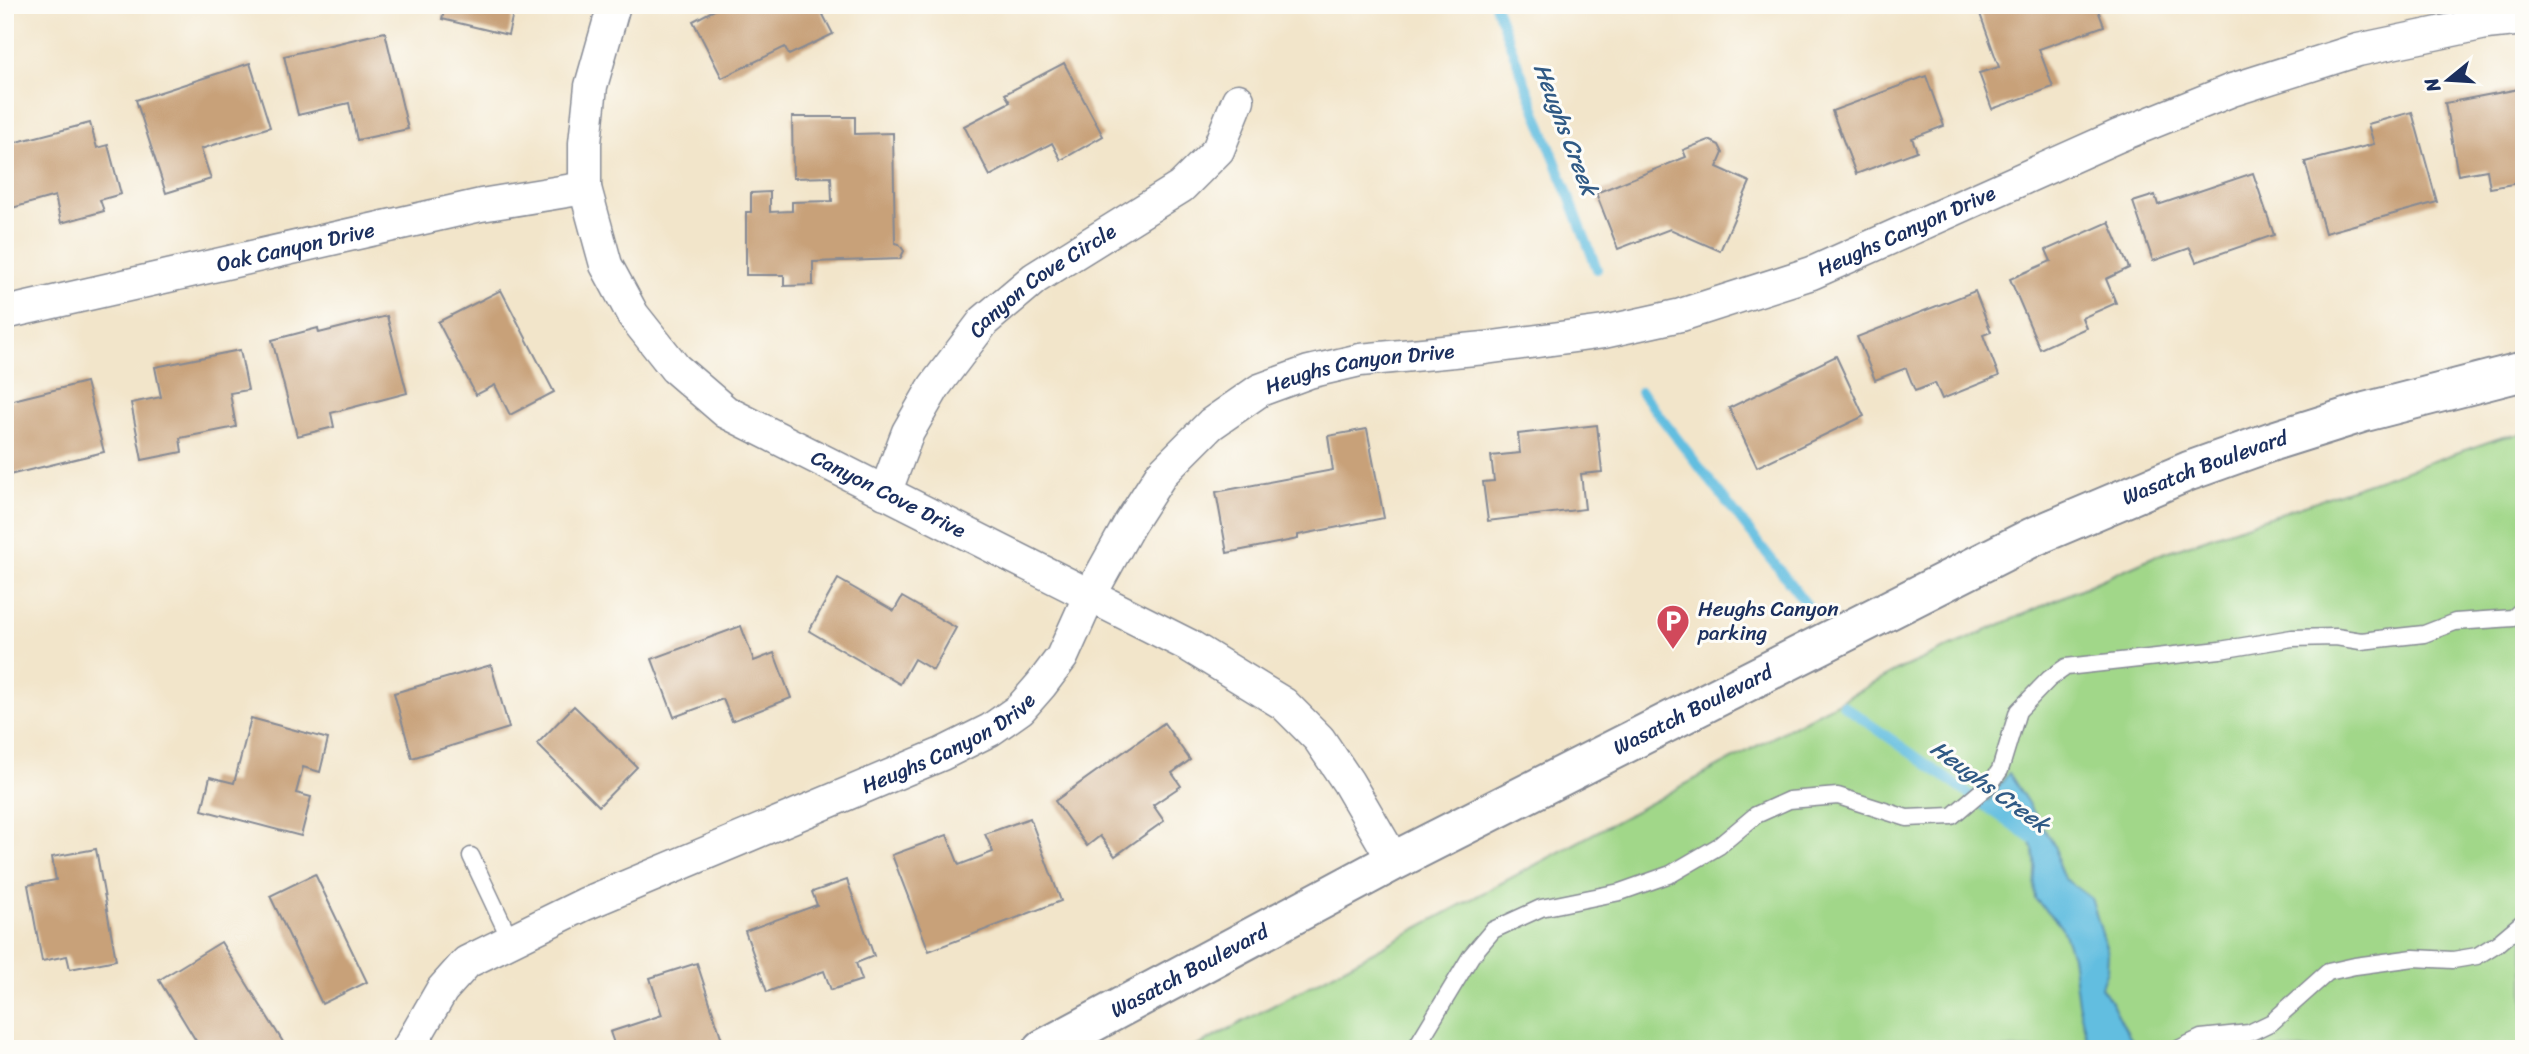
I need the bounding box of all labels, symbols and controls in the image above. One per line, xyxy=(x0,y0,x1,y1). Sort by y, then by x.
north arrow xyxy=(2414,46,2484,116)
water label: Heughs Creek xyxy=(1521,57,1611,204)
text: N xyxy=(2414,73,2450,97)
street label: Heughs Canyon Drive xyxy=(1810,174,2002,288)
street label: Oak Canyon Drive xyxy=(213,211,379,283)
street label: Canyon Cove Circle xyxy=(958,213,1124,346)
street label: Heughs Canyon Drive xyxy=(1259,332,1456,406)
street label: Wasatch Boulevard xyxy=(2116,418,2294,516)
street label: Canyon Cove Drive xyxy=(804,439,973,549)
place label: Heughs Canyon parking xyxy=(1697,590,1839,652)
parking icon: Heughs Canyon parking xyxy=(1654,602,1692,651)
street label: Wasatch Boulevard xyxy=(1606,652,1781,766)
street label: Heughs Canyon Drive xyxy=(856,684,1045,805)
water label: Heughs Creek xyxy=(1921,729,2060,846)
street label: Wasatch Boulevard xyxy=(1103,912,1277,1029)

